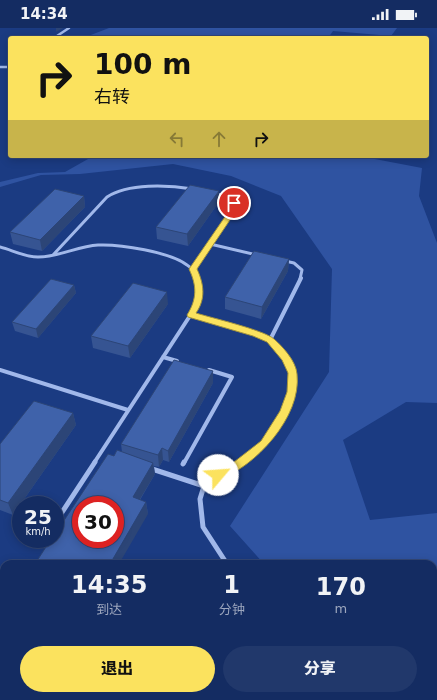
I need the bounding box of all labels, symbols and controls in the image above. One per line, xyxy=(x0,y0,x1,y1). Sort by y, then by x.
text: 14:34 xyxy=(20,5,68,23)
text: 100 m xyxy=(94,48,191,81)
icon: right xyxy=(28,52,80,104)
text: 右转 xyxy=(94,86,130,107)
icon: left xyxy=(166,128,188,150)
icon: ahead xyxy=(208,128,230,150)
icon: right xyxy=(250,128,272,150)
pin xyxy=(217,186,251,220)
icon: arrive xyxy=(223,192,245,214)
position arrow xyxy=(197,454,239,496)
speed limit sign: 30 xyxy=(72,496,124,548)
text: 25 xyxy=(24,505,52,529)
text: km/h xyxy=(25,526,51,537)
text: 14:35 xyxy=(71,571,148,599)
text: 1 xyxy=(223,571,240,599)
text: 170 xyxy=(316,573,366,601)
text: m xyxy=(334,601,347,616)
text: 到达 xyxy=(96,602,122,617)
text: 分钟 xyxy=(219,602,245,617)
button: 退出 xyxy=(20,646,215,692)
button: 分享 xyxy=(223,646,417,692)

